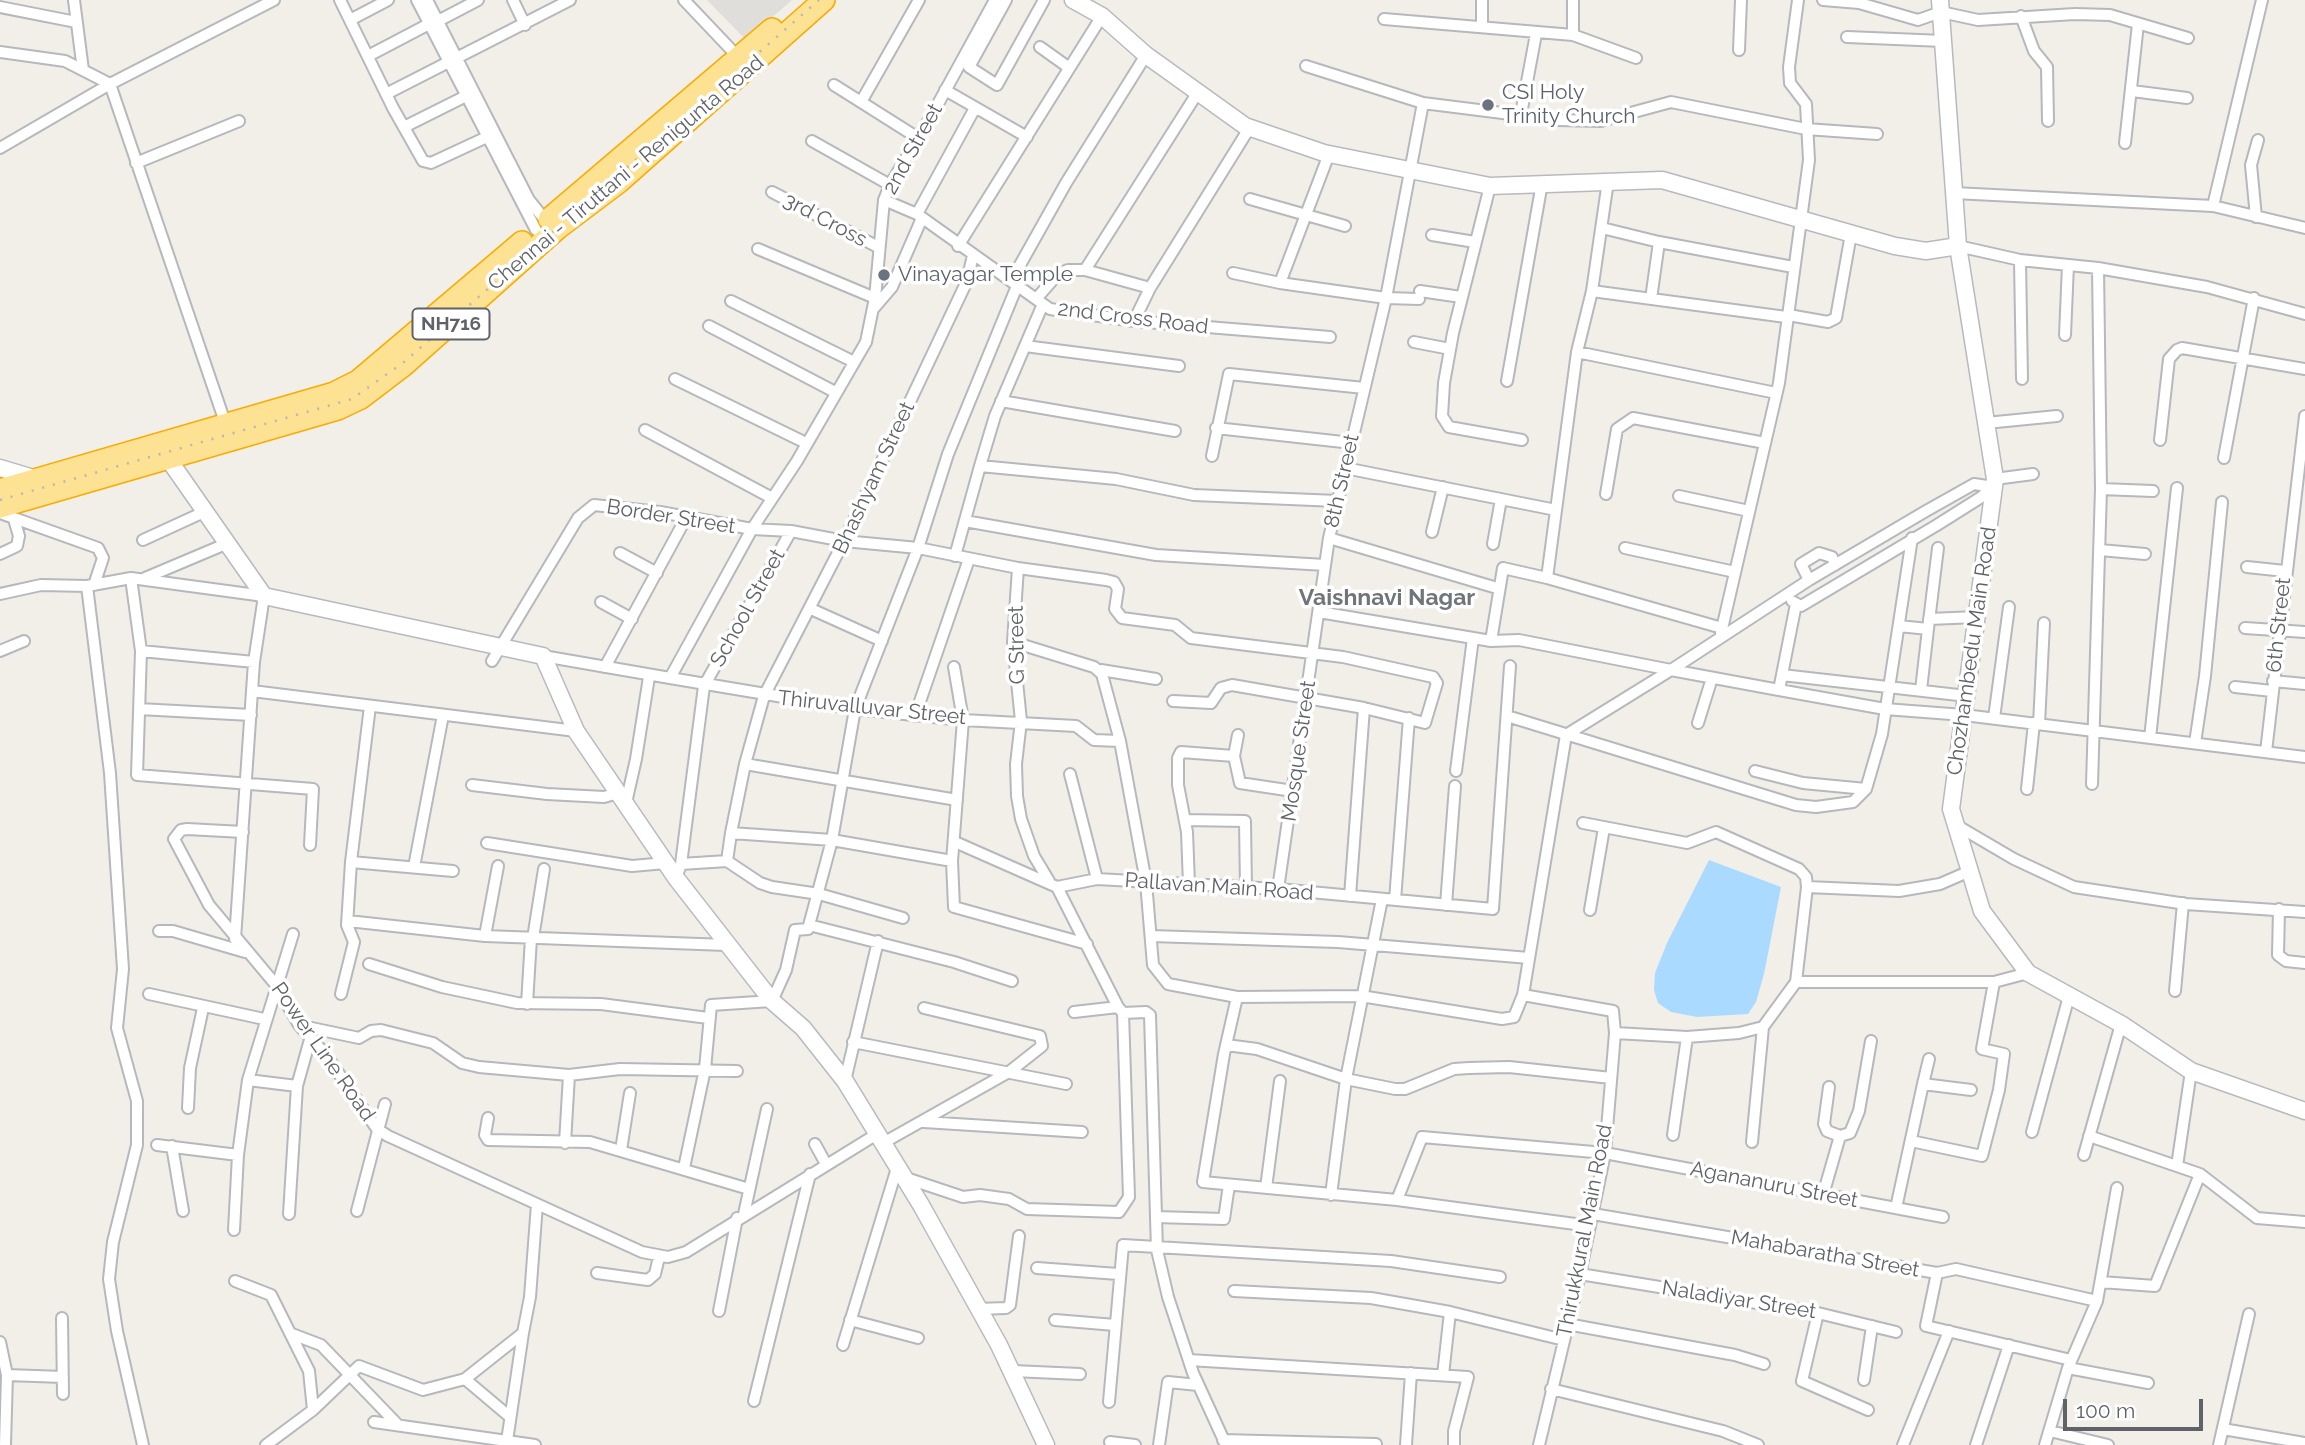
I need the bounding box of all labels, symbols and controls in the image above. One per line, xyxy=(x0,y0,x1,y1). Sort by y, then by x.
street label: Chennai - Tiruttani - Renigunta Road xyxy=(483,50,769,296)
place label: CSI Holy Trinity Church xyxy=(1502,80,1635,130)
marker: CSI Holy Trinity Church xyxy=(1480,97,1496,113)
street label: 2nd Street xyxy=(878,99,948,199)
street label: 3rd Cross xyxy=(779,188,871,252)
place label: Vinayagar Temple xyxy=(898,262,1073,288)
marker: Vinayagar Temple xyxy=(876,267,892,283)
street label: 2nd Cross Road xyxy=(1056,296,1210,340)
road number: NH716 xyxy=(412,308,490,340)
street label: Bhashyam Street xyxy=(828,398,920,558)
street label: 8th Street xyxy=(1319,432,1365,530)
street label: Border Street xyxy=(605,494,737,540)
street label: Chozhambedu Main Road xyxy=(1942,525,2002,777)
street label: School Street xyxy=(705,545,791,671)
street label: 6th Street xyxy=(2261,576,2297,674)
district label: Vaishnavi Nagar xyxy=(1299,584,1475,612)
street label: G Street xyxy=(1004,605,1030,685)
street label: Mosque Street xyxy=(1277,679,1321,823)
street label: Thiruvalluvar Street xyxy=(777,686,967,730)
street label: Pallavan Main Road xyxy=(1124,868,1314,906)
street label: Power Line Road xyxy=(266,978,380,1126)
street label: Thirukkural Main Road xyxy=(1552,1122,1618,1340)
street label: Agananuru Street xyxy=(1688,1156,1860,1214)
street label: Mahabaratha Street xyxy=(1729,1225,1921,1283)
street label: Naladiyar Street xyxy=(1660,1275,1818,1325)
scale bar xyxy=(2067,1386,2207,1430)
text: 100 m xyxy=(2076,1398,2135,1423)

